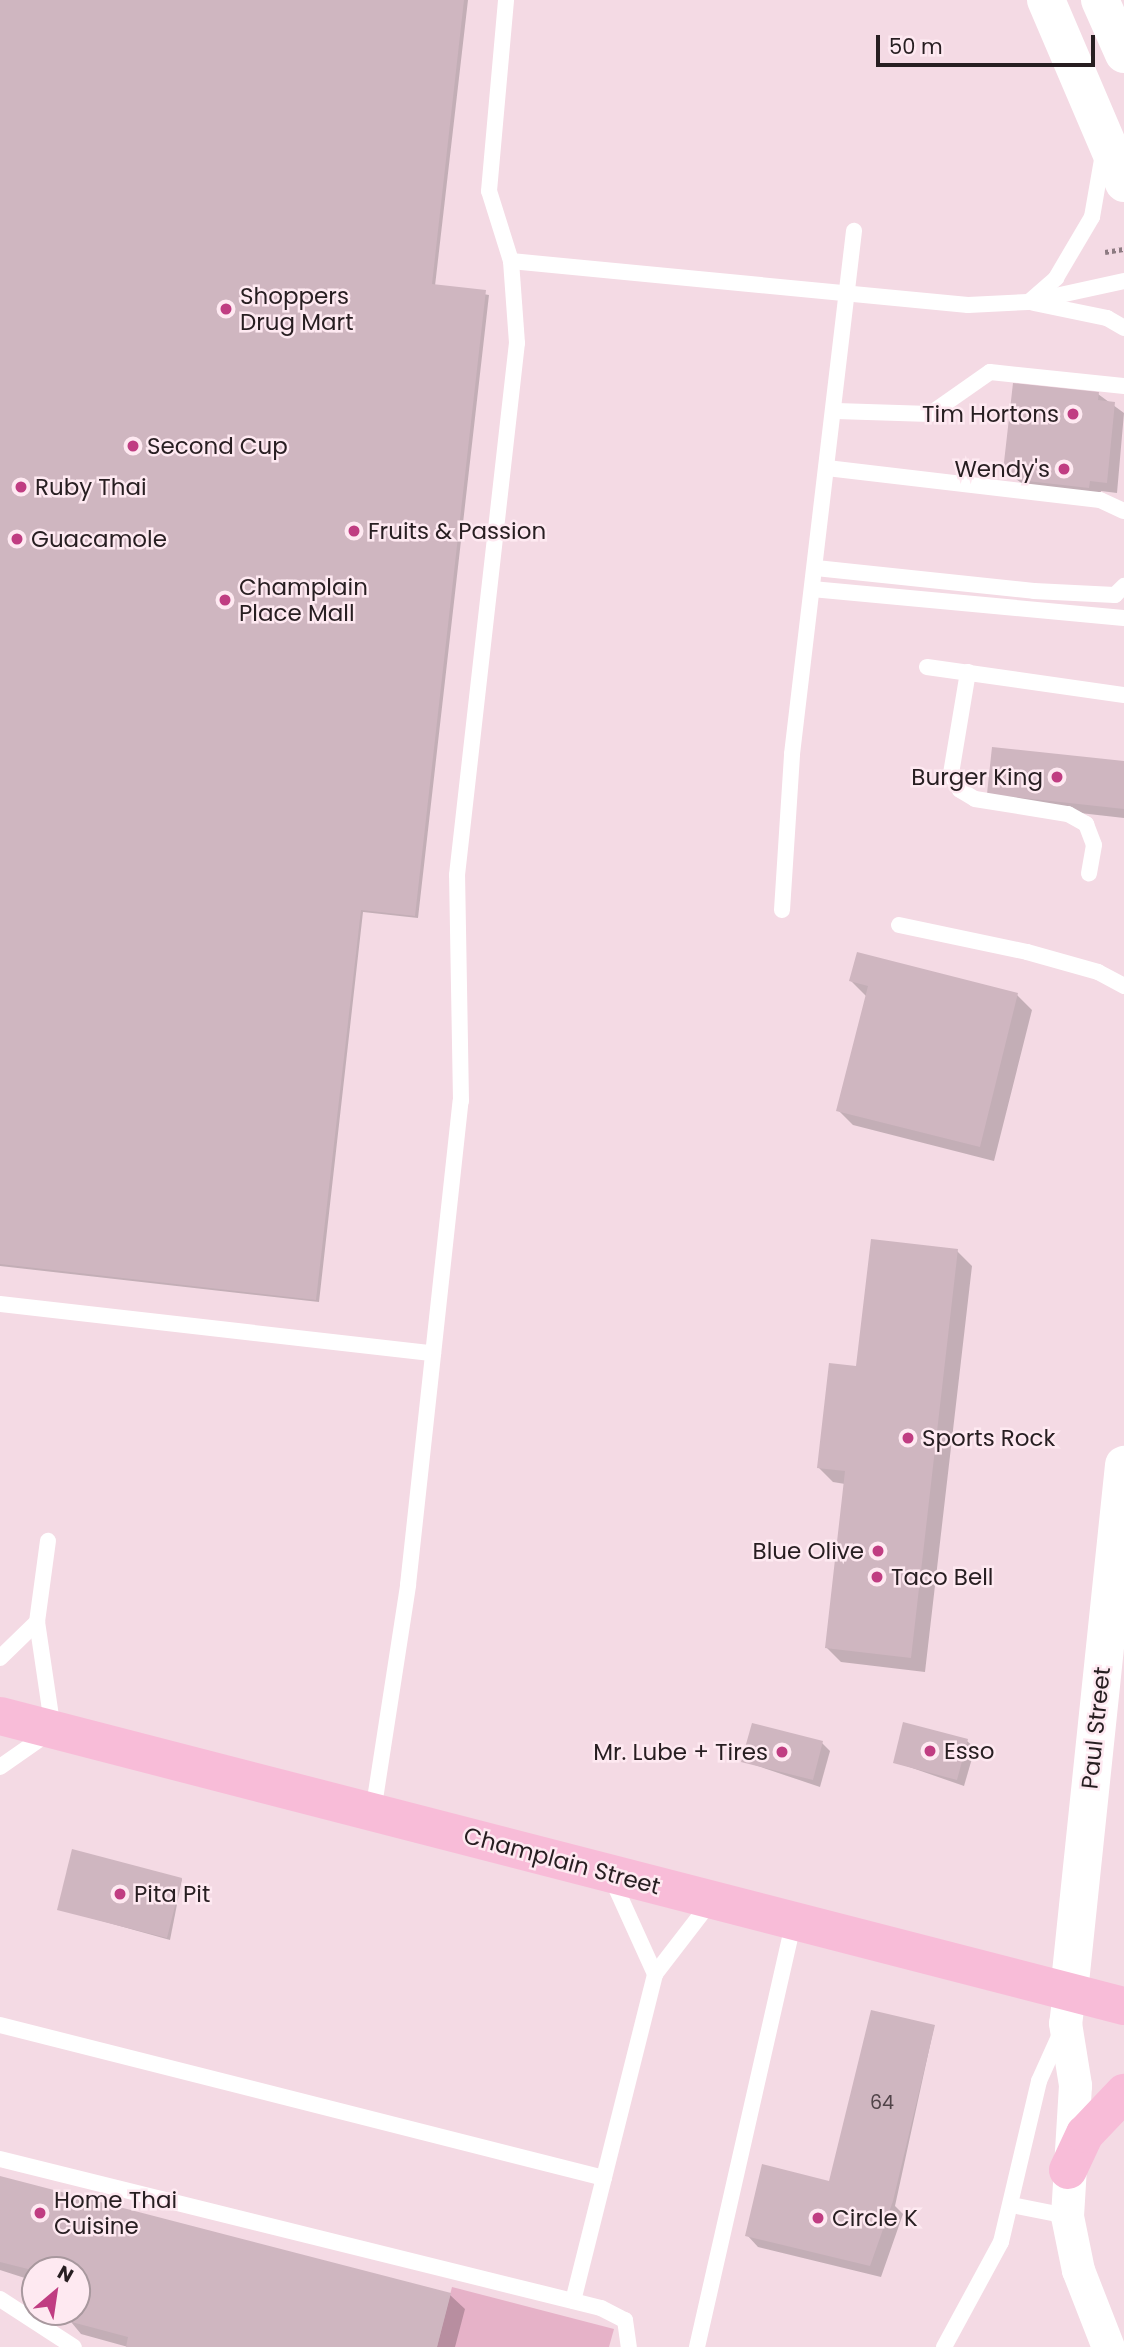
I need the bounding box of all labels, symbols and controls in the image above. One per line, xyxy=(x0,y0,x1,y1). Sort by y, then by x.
scale bar xyxy=(879,21,1098,65)
text: 50 m xyxy=(889,32,943,61)
place label: Shoppers Drug Mart xyxy=(240,282,354,336)
marker: Shoppers Drug Mart xyxy=(218,301,234,317)
place label: Tim Hortons xyxy=(922,400,1059,428)
marker: Tim Hortons xyxy=(1065,406,1081,422)
place label: Second Cup xyxy=(147,432,288,460)
marker: Second Cup xyxy=(125,438,141,454)
place label: Wendy's xyxy=(954,455,1050,483)
marker: Wendy's xyxy=(1056,461,1072,477)
place label: Ruby Thai xyxy=(35,473,147,501)
marker: Ruby Thai xyxy=(13,479,29,495)
place label: Fruits & Passion xyxy=(368,517,546,545)
marker: Fruits & Passion xyxy=(346,523,362,539)
place label: Guacamole xyxy=(31,525,167,553)
marker: Guacamole xyxy=(9,531,25,547)
place label: Champlain Place Mall xyxy=(239,573,368,627)
marker: Champlain Place Mall xyxy=(217,592,233,608)
place label: Burger King xyxy=(911,763,1043,791)
marker: Burger King xyxy=(1049,769,1065,785)
place label: Sports Rock xyxy=(922,1424,1055,1452)
marker: Sports Rock xyxy=(900,1430,916,1446)
place label: Blue Olive xyxy=(753,1537,864,1565)
marker: Blue Olive xyxy=(870,1543,886,1559)
place label: Taco Bell xyxy=(891,1563,993,1591)
marker: Taco Bell xyxy=(869,1569,885,1585)
street label: Paul Street xyxy=(1076,1666,1116,1790)
place label: Esso xyxy=(944,1737,995,1765)
place label: Mr. Lube + Tires xyxy=(593,1738,768,1766)
marker: Esso xyxy=(922,1743,938,1759)
marker: Mr. Lube + Tires xyxy=(774,1744,790,1760)
street label: Champlain Street xyxy=(461,1821,663,1901)
place label: Pita Pit xyxy=(134,1880,210,1908)
marker: Pita Pit xyxy=(112,1886,128,1902)
house number: 64 xyxy=(870,2092,894,2114)
place label: Home Thai Cuisine xyxy=(54,2186,177,2240)
place label: Circle K xyxy=(832,2204,918,2232)
marker: Home Thai Cuisine xyxy=(32,2205,48,2221)
marker: Circle K xyxy=(810,2210,826,2226)
north arrow xyxy=(21,2256,91,2326)
text: N xyxy=(53,2259,78,2289)

